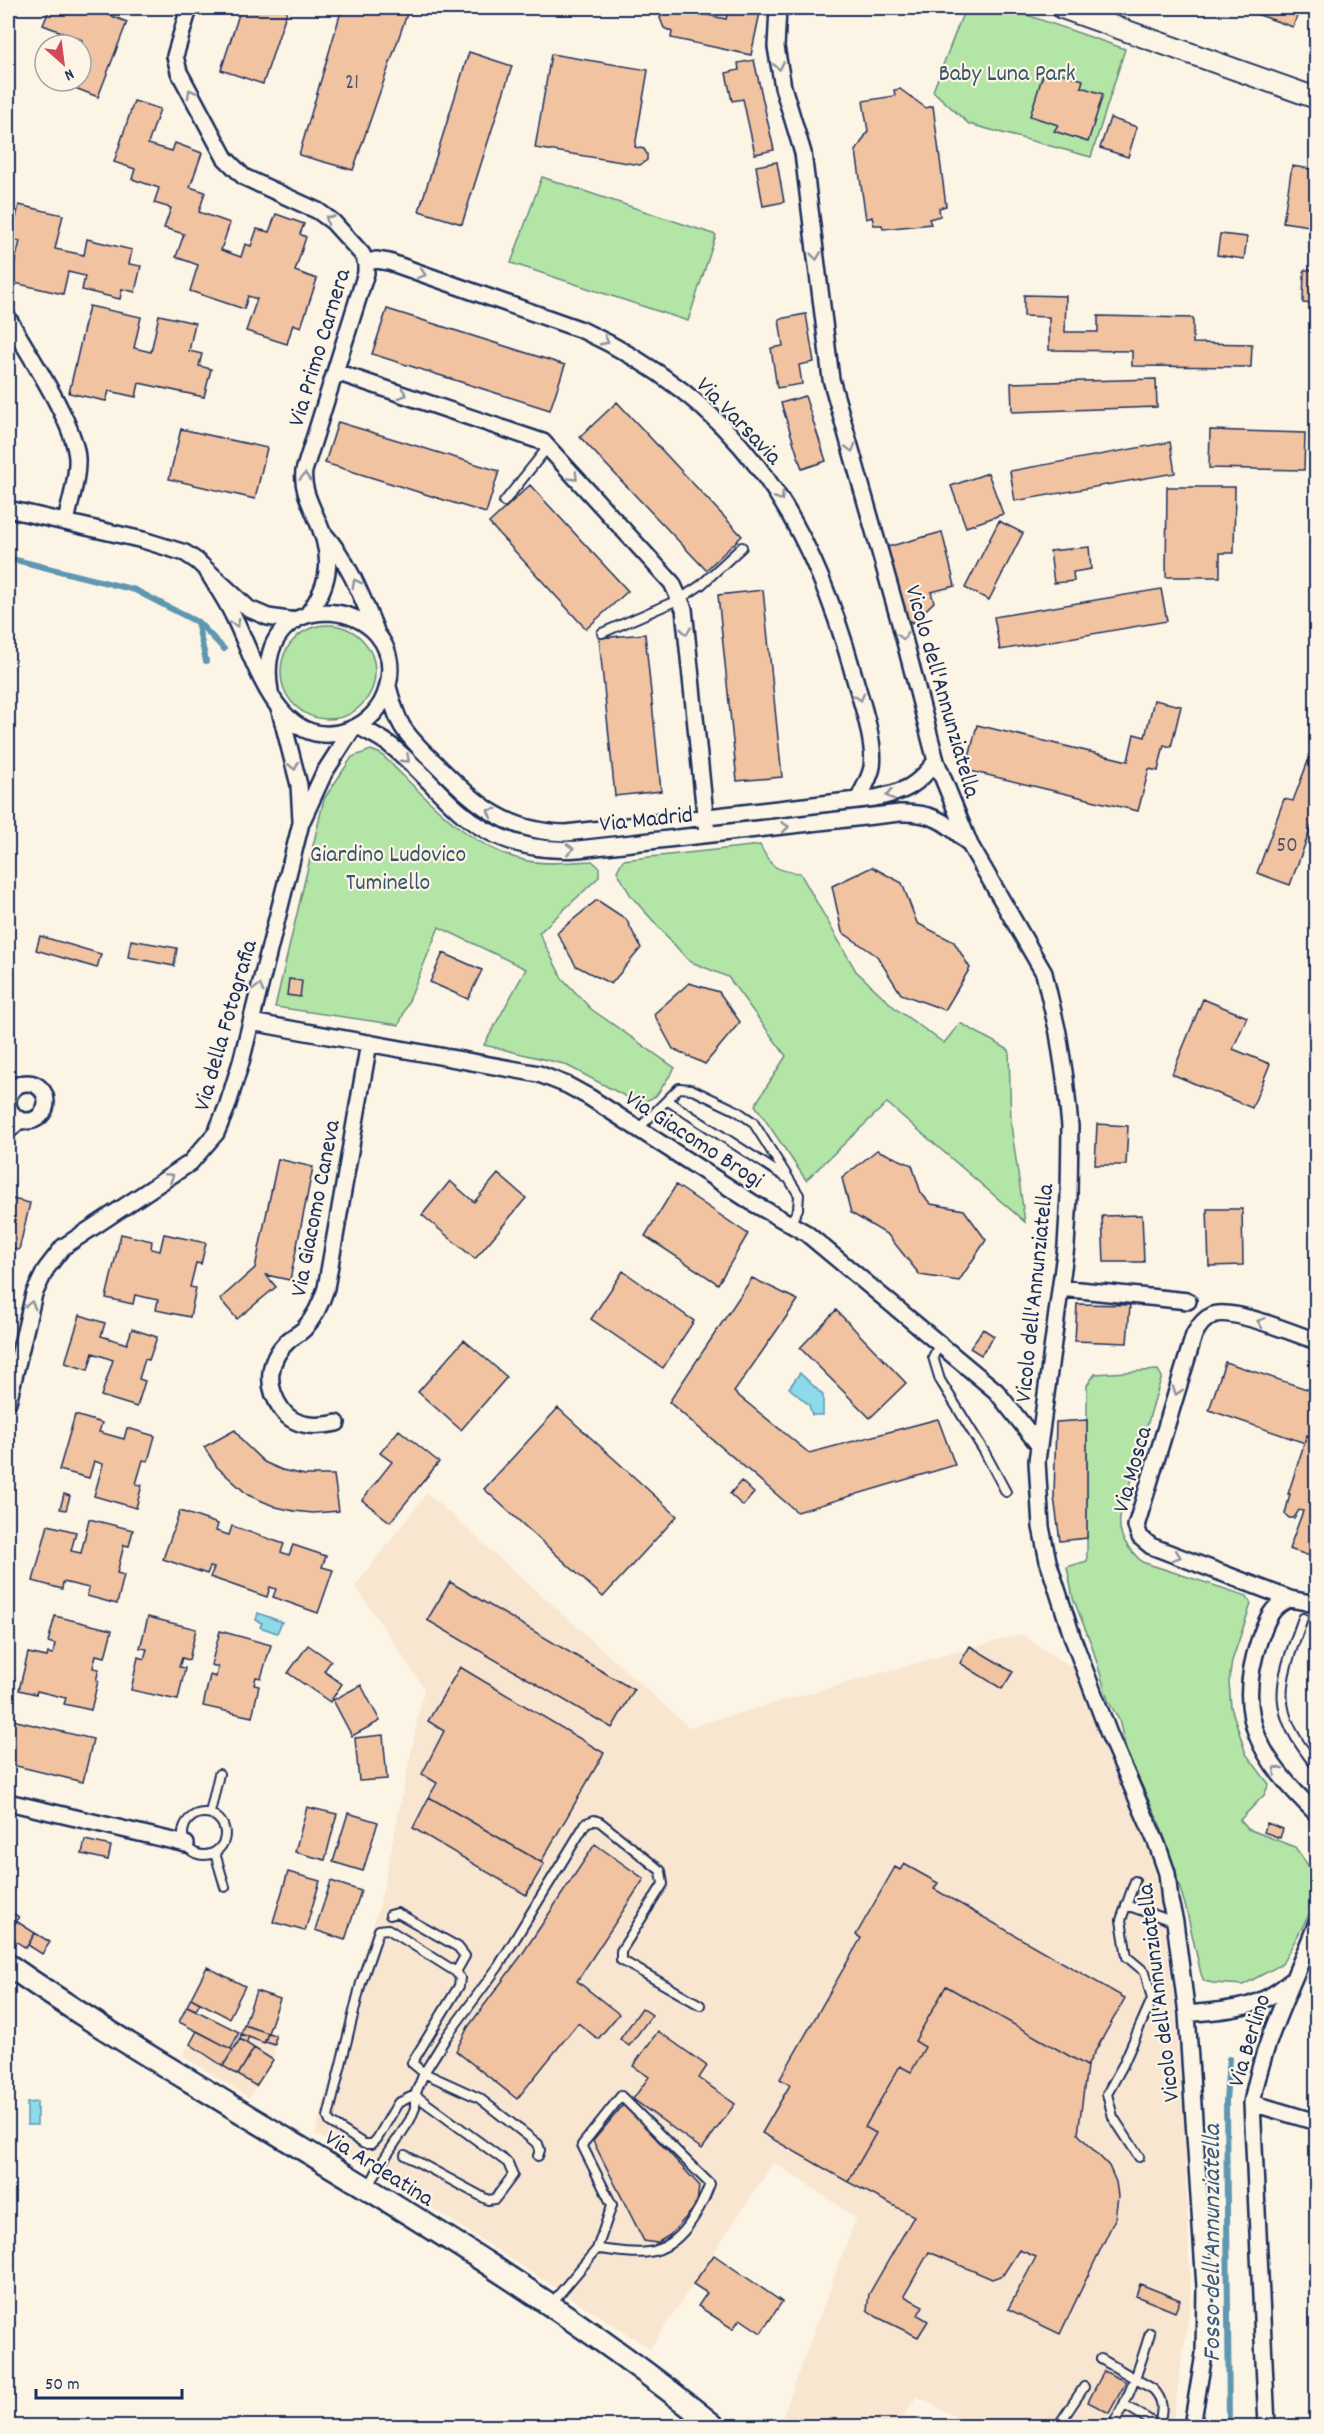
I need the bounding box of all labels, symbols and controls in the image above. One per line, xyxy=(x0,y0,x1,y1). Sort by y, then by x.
north arrow xyxy=(33,33,93,93)
park label: Baby Luna Park xyxy=(938,58,1076,92)
one-way arrow xyxy=(772,60,785,70)
text: N xyxy=(60,62,78,86)
house number: 21 xyxy=(345,69,359,99)
one-way arrow xyxy=(187,89,198,100)
one-way arrow xyxy=(325,216,336,227)
one-way arrow xyxy=(809,252,821,261)
street label: Via Primo Carnera xyxy=(281,264,361,431)
one-way arrow xyxy=(416,266,427,279)
one-way arrow xyxy=(599,334,609,345)
street label: Via Varsavia xyxy=(687,370,789,474)
one-way arrow xyxy=(397,387,408,400)
one-way arrow xyxy=(844,442,856,453)
one-way arrow xyxy=(567,470,578,481)
one-way arrow xyxy=(298,472,311,481)
one-way arrow xyxy=(773,490,784,501)
one-way arrow xyxy=(352,578,363,589)
street label: Vicolo dell'Annunziatella xyxy=(894,582,988,803)
one-way arrow xyxy=(229,617,241,628)
one-way arrow xyxy=(679,626,692,635)
one-way arrow xyxy=(896,630,909,640)
one-way arrow xyxy=(853,691,865,702)
one-way arrow xyxy=(399,752,410,763)
one-way arrow xyxy=(287,761,300,771)
one-way arrow xyxy=(886,787,896,800)
street label: Via Madrid xyxy=(598,799,695,843)
one-way arrow xyxy=(487,808,498,819)
one-way arrow xyxy=(780,821,789,833)
house number: 50 xyxy=(1276,832,1298,862)
park label: Giardino Ludovico Tuminello xyxy=(310,839,466,901)
one-way arrow xyxy=(566,843,575,856)
street label: Via della Fotografia xyxy=(186,936,268,1115)
one-way arrow xyxy=(252,983,265,993)
street label: Via Giacomo Brogi xyxy=(617,1083,769,1198)
street label: Via Giacomo Caneva xyxy=(283,1117,351,1300)
one-way arrow xyxy=(164,1172,174,1184)
street label: Vicolo dell'Annunziatella xyxy=(1008,1182,1064,1404)
one-way arrow xyxy=(24,1300,37,1310)
one-way arrow xyxy=(1256,1317,1267,1330)
one-way arrow xyxy=(1172,1385,1184,1396)
street label: Via Mosca xyxy=(1105,1422,1163,1517)
one-way arrow xyxy=(1171,1549,1182,1562)
one-way arrow xyxy=(1273,1766,1284,1777)
street label: Vicolo dell'Annunziatella xyxy=(1130,1881,1190,2104)
street label: Via Berlino xyxy=(1221,1990,1281,2091)
street label: Via Ardeatina xyxy=(317,2122,440,2217)
water label: Fosso dell'Annunziatella xyxy=(1195,2122,1232,2362)
scale bar xyxy=(36,2362,182,2400)
text: 50 m xyxy=(45,2373,80,2398)

